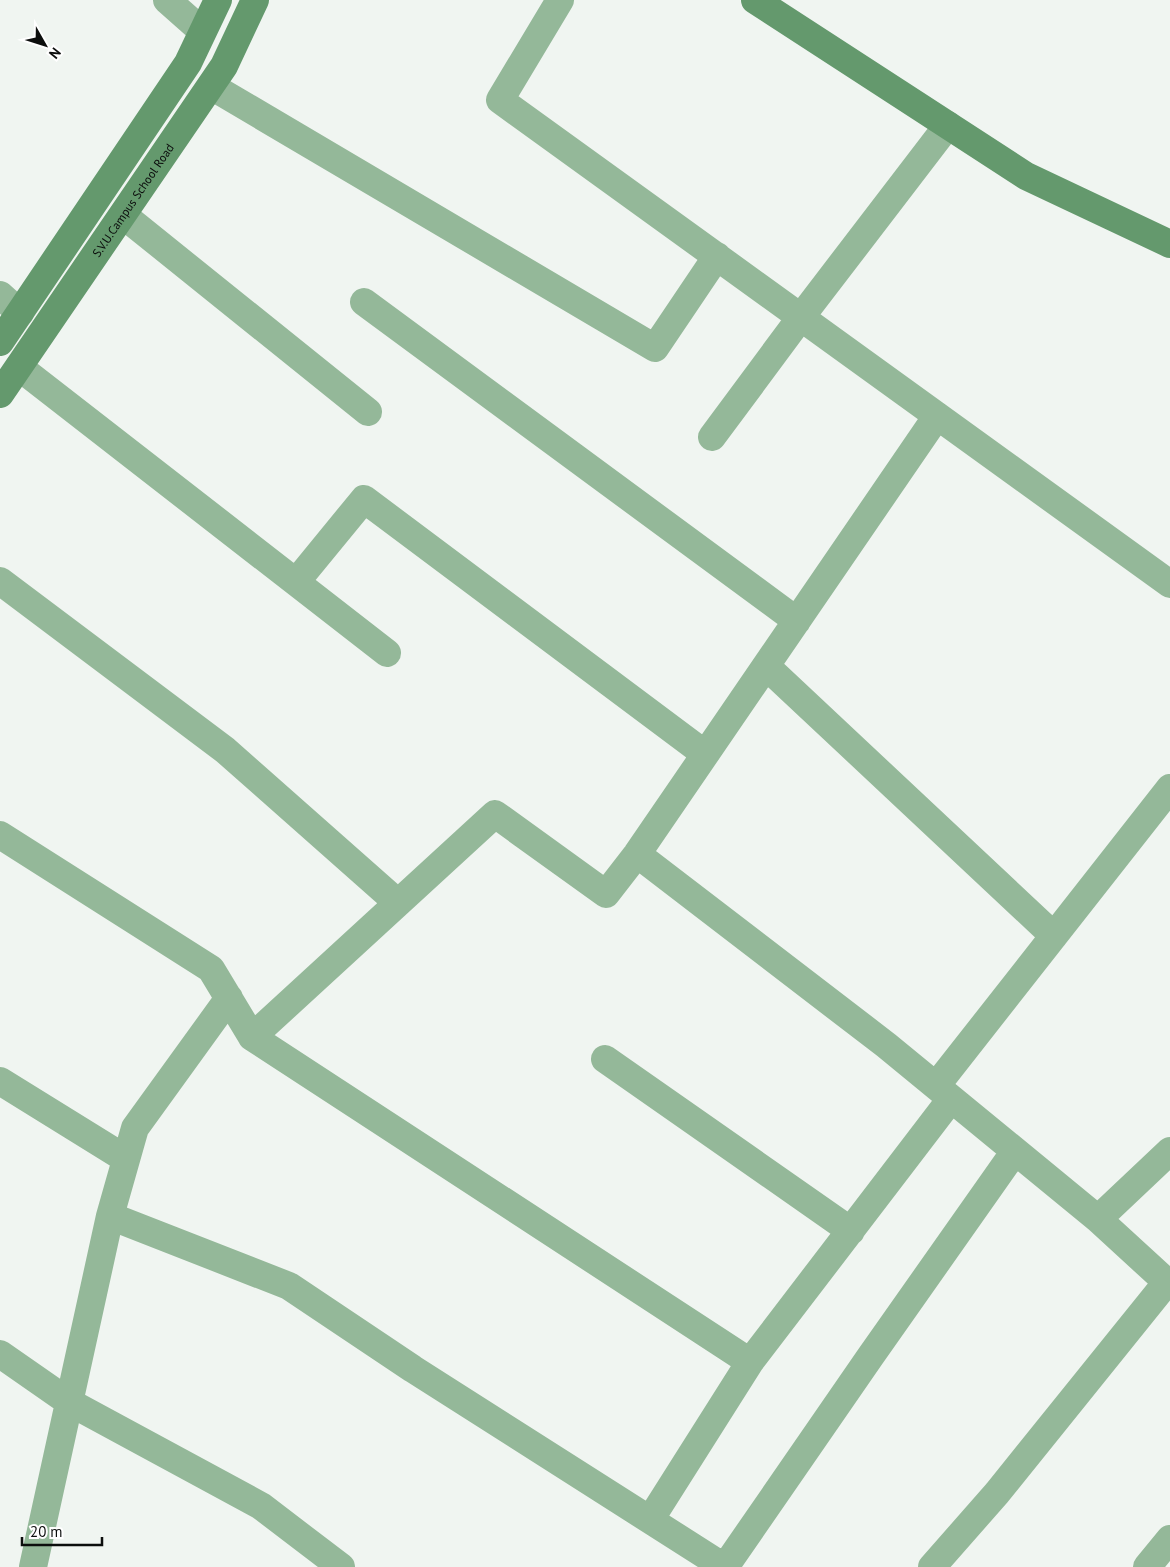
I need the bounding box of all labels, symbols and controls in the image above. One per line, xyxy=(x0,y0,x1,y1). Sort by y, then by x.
north arrow xyxy=(20,20,70,70)
text: N xyxy=(45,44,65,62)
street label: S.V.U.Campus School Road xyxy=(89,140,177,259)
scale bar xyxy=(22,1514,102,1546)
text: 20 m xyxy=(30,1522,63,1541)

